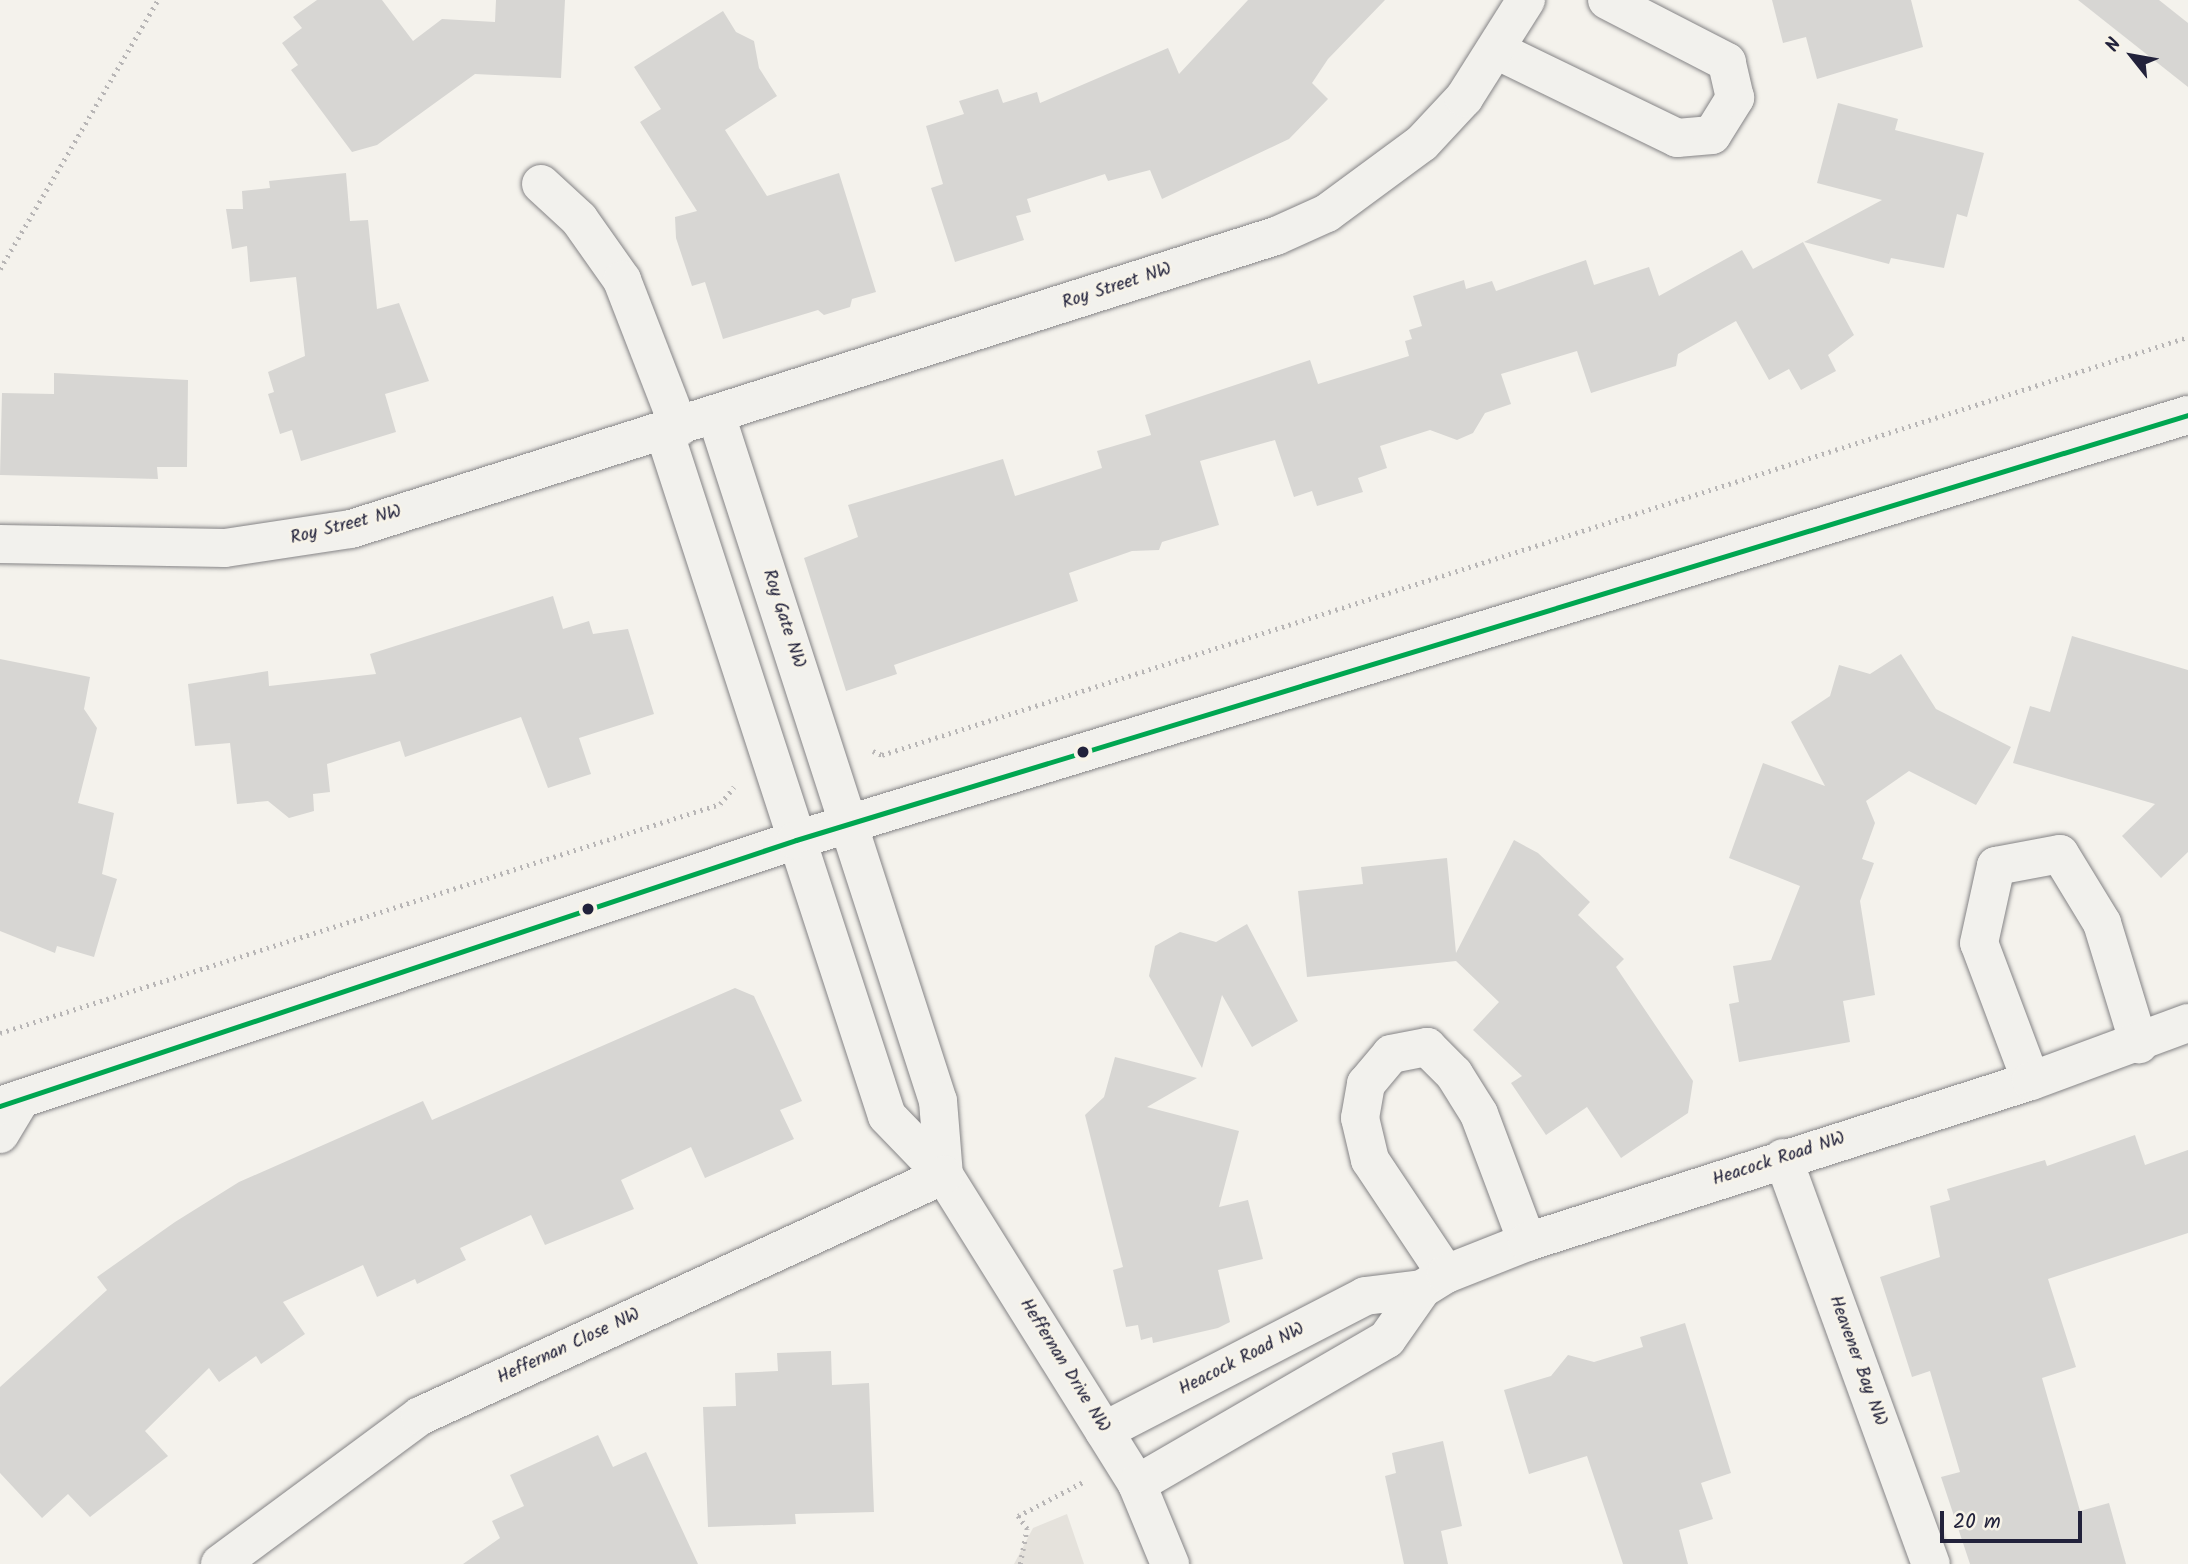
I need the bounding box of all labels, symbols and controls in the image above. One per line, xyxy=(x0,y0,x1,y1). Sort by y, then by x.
north arrow xyxy=(2097,21,2167,91)
text: N xyxy=(2098,32,2130,58)
street label: Roy Street NW xyxy=(1060,259,1174,315)
street label: Roy Street NW xyxy=(288,502,404,550)
street label: Roy Gate NW xyxy=(757,567,809,671)
unlabelled marker xyxy=(1076,745,1090,759)
unlabelled marker xyxy=(581,902,595,916)
street label: Heacock Road NW xyxy=(1710,1128,1848,1192)
street label: Heavener Bay NW xyxy=(1823,1293,1891,1429)
street label: Heffernan Drive NW xyxy=(1014,1295,1114,1437)
street label: Heffernan Close NW xyxy=(494,1304,644,1390)
street label: Heacock Road NW xyxy=(1176,1319,1308,1401)
scale bar xyxy=(1943,1498,2085,1542)
text: 20 m xyxy=(1953,1506,2001,1539)

